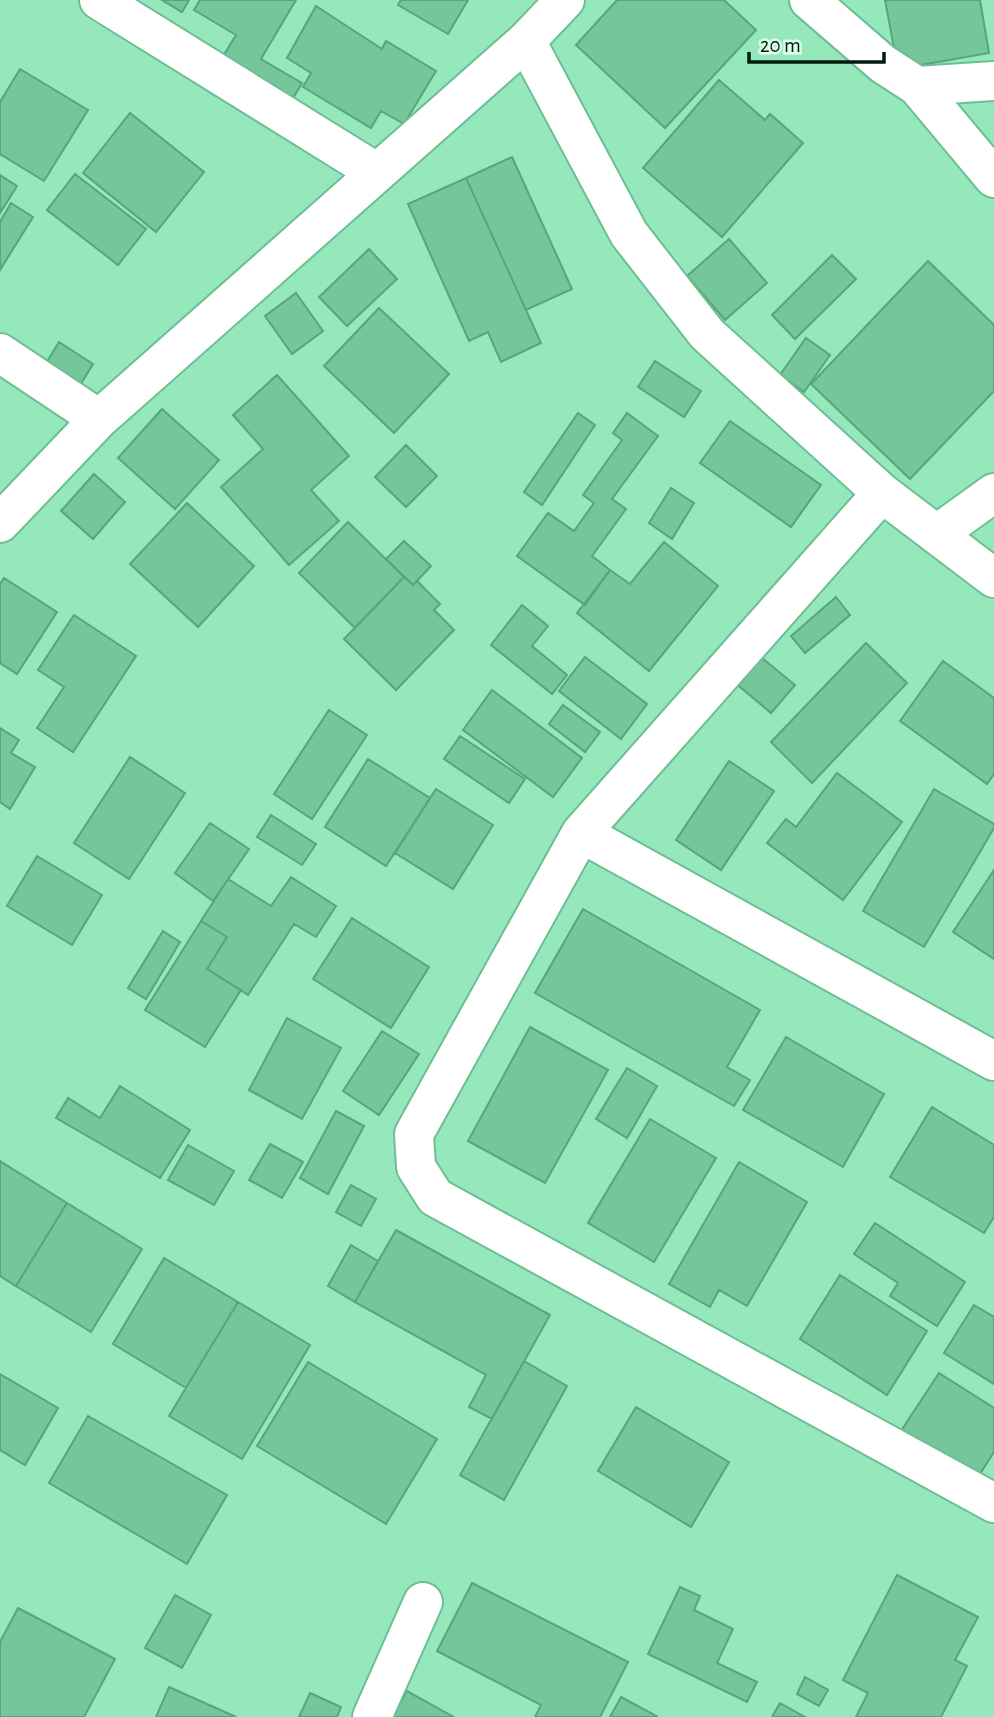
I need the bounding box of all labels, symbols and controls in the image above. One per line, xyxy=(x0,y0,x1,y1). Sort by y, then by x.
scale bar xyxy=(749,21,884,65)
text: 20 m xyxy=(760,35,801,56)

